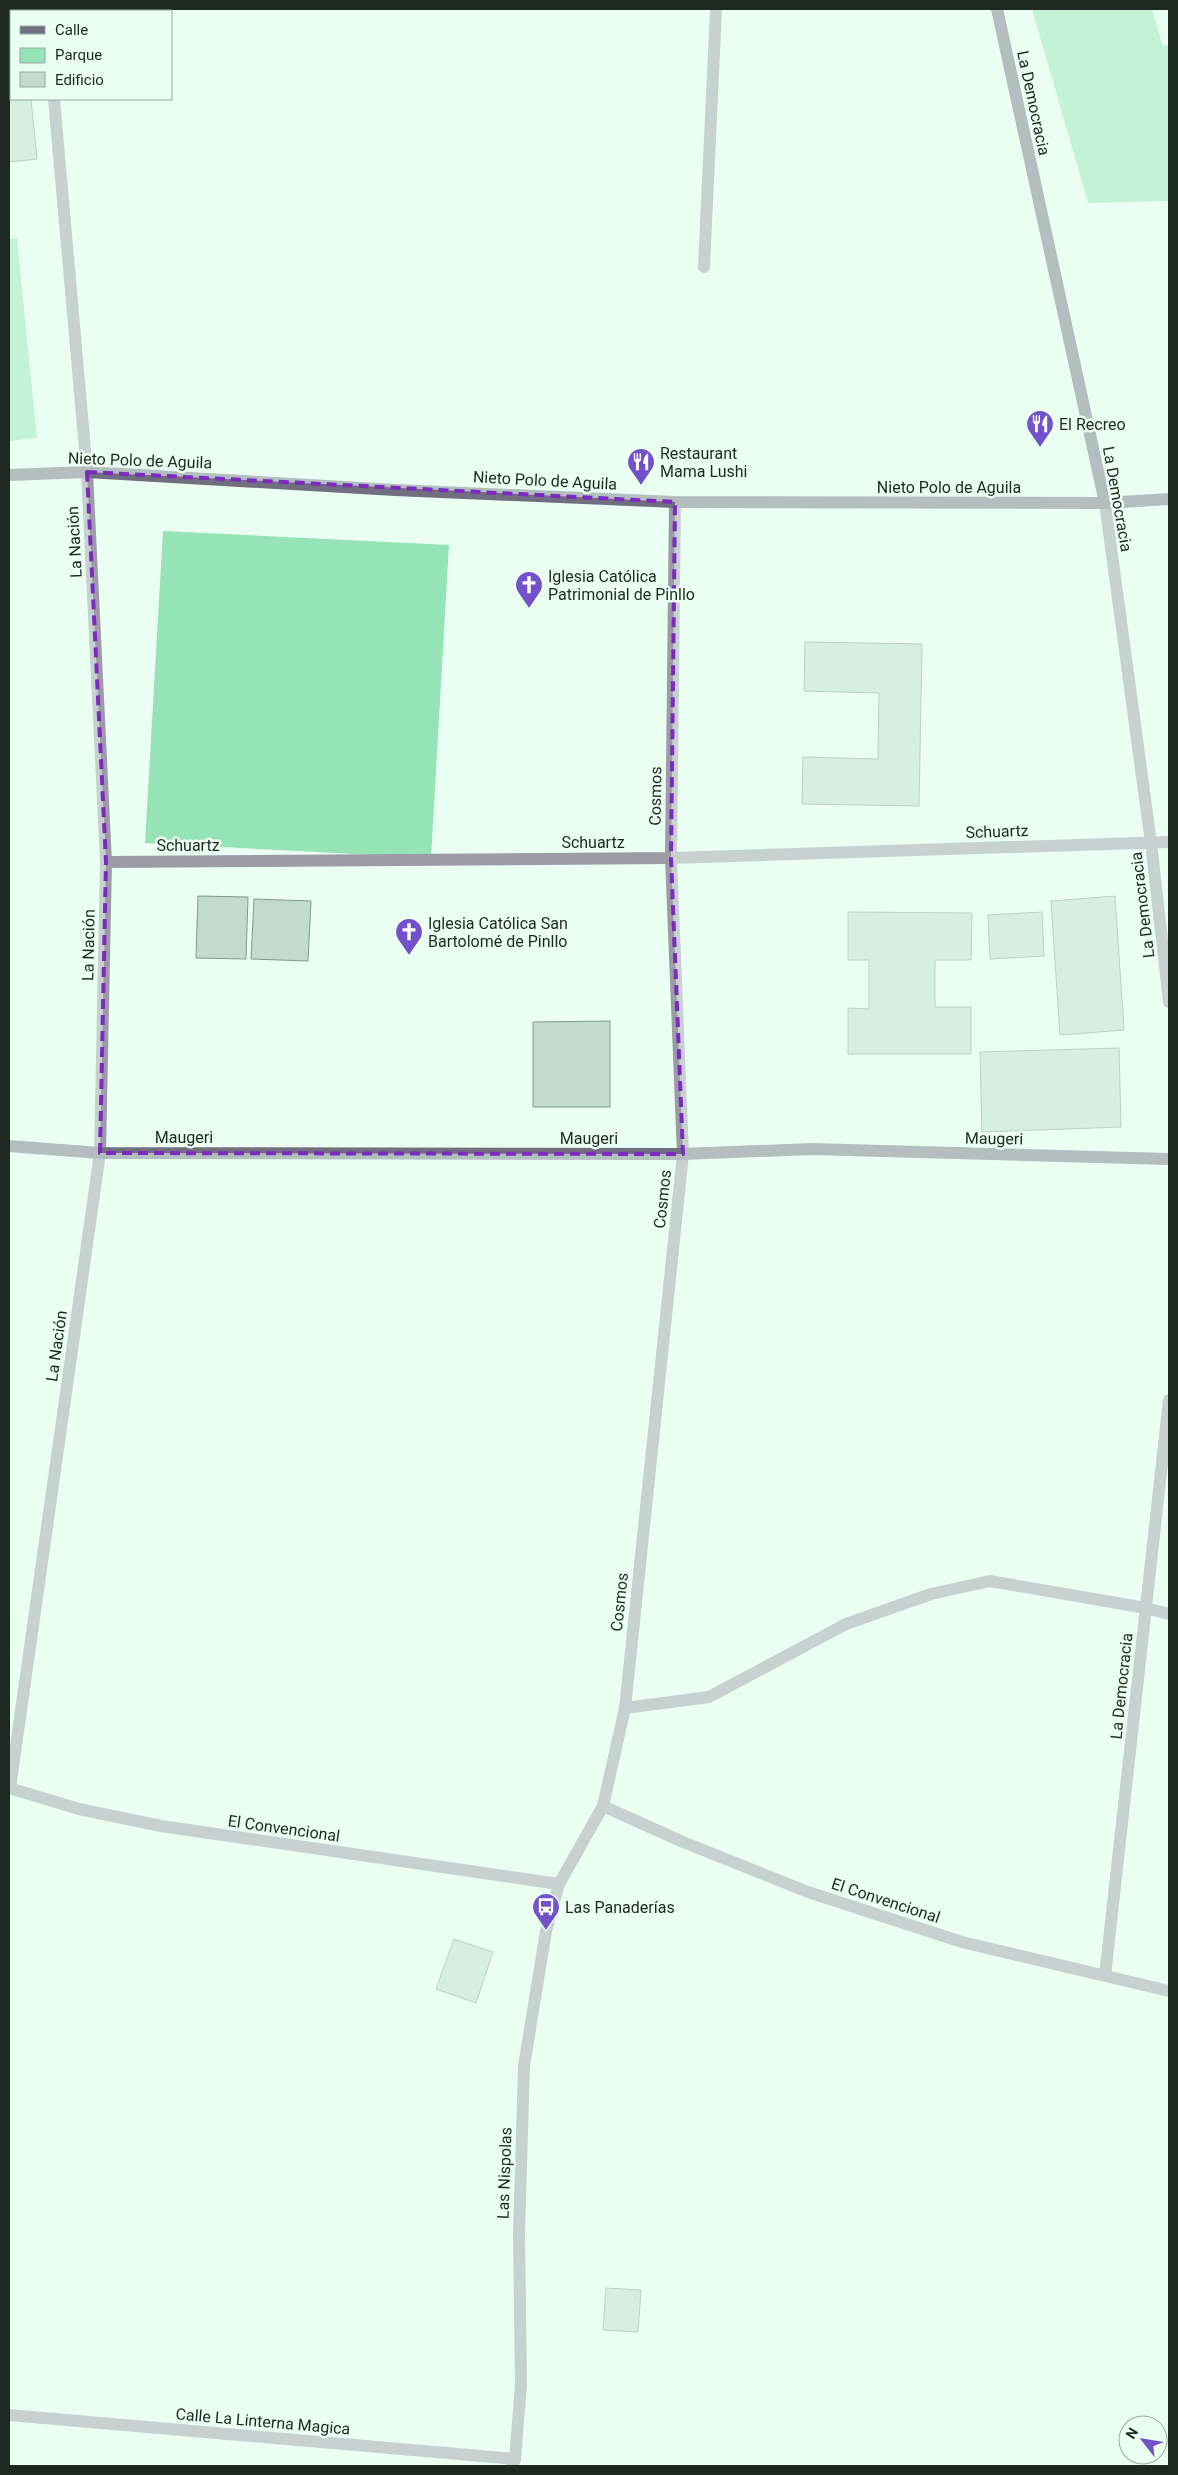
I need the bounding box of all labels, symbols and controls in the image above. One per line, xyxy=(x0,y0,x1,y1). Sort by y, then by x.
legend xyxy=(10,10,172,100)
text: Calle xyxy=(55,21,88,39)
text: Parque xyxy=(55,46,102,64)
street label: La Democracia xyxy=(1013,49,1054,157)
text: Edificio xyxy=(55,71,104,89)
restaurant icon: El Recreo xyxy=(1025,409,1055,448)
place label: El Recreo xyxy=(1059,415,1126,434)
place label: Restaurant Mama Lushi xyxy=(660,444,747,481)
street label: La Democracia xyxy=(1099,445,1136,553)
restaurant icon: Restaurant Mama Lushi xyxy=(626,447,656,486)
street label: Nieto Polo de Aguila xyxy=(68,448,212,473)
street label: Nieto Polo de Aguila xyxy=(472,467,618,494)
street label: Nieto Polo de Aguila xyxy=(877,478,1021,497)
street label: La Nación xyxy=(63,506,86,578)
place label: Iglesia Católica Patrimonial de Pinllo xyxy=(548,567,695,604)
church icon: Iglesia Católica Patrimonial de Pinllo xyxy=(514,570,544,609)
street label: Cosmos xyxy=(645,766,666,826)
street label: Schuartz xyxy=(965,821,1029,842)
street label: Schuartz xyxy=(561,833,625,852)
street label: Schuartz xyxy=(156,836,220,855)
street label: La Democracia xyxy=(1127,851,1158,959)
street label: La Nación xyxy=(78,909,99,981)
place label: Iglesia Católica San Bartolomé de Pinllo xyxy=(428,914,568,951)
church icon: Iglesia Católica San Bartolomé de Pinllo xyxy=(394,917,424,956)
street label: Maugeri xyxy=(155,1128,213,1147)
street label: Maugeri xyxy=(965,1128,1023,1149)
street label: Maugeri xyxy=(560,1129,618,1148)
street label: Cosmos xyxy=(650,1169,675,1229)
street label: La Nación xyxy=(42,1309,71,1383)
street label: Cosmos xyxy=(607,1572,632,1632)
street label: La Democracia xyxy=(1106,1632,1137,1740)
street label: El Convencional xyxy=(227,1811,341,1846)
street label: El Convencional xyxy=(829,1874,943,1927)
bus stop icon: Las Panaderías xyxy=(531,1892,561,1931)
place label: Las Panaderías xyxy=(565,1898,675,1917)
street label: Las Nispolas xyxy=(493,2127,516,2219)
street label: Calle La Linterna Magica xyxy=(175,2404,351,2439)
north arrow xyxy=(1118,2415,1168,2465)
text: N xyxy=(1122,2425,1141,2442)

